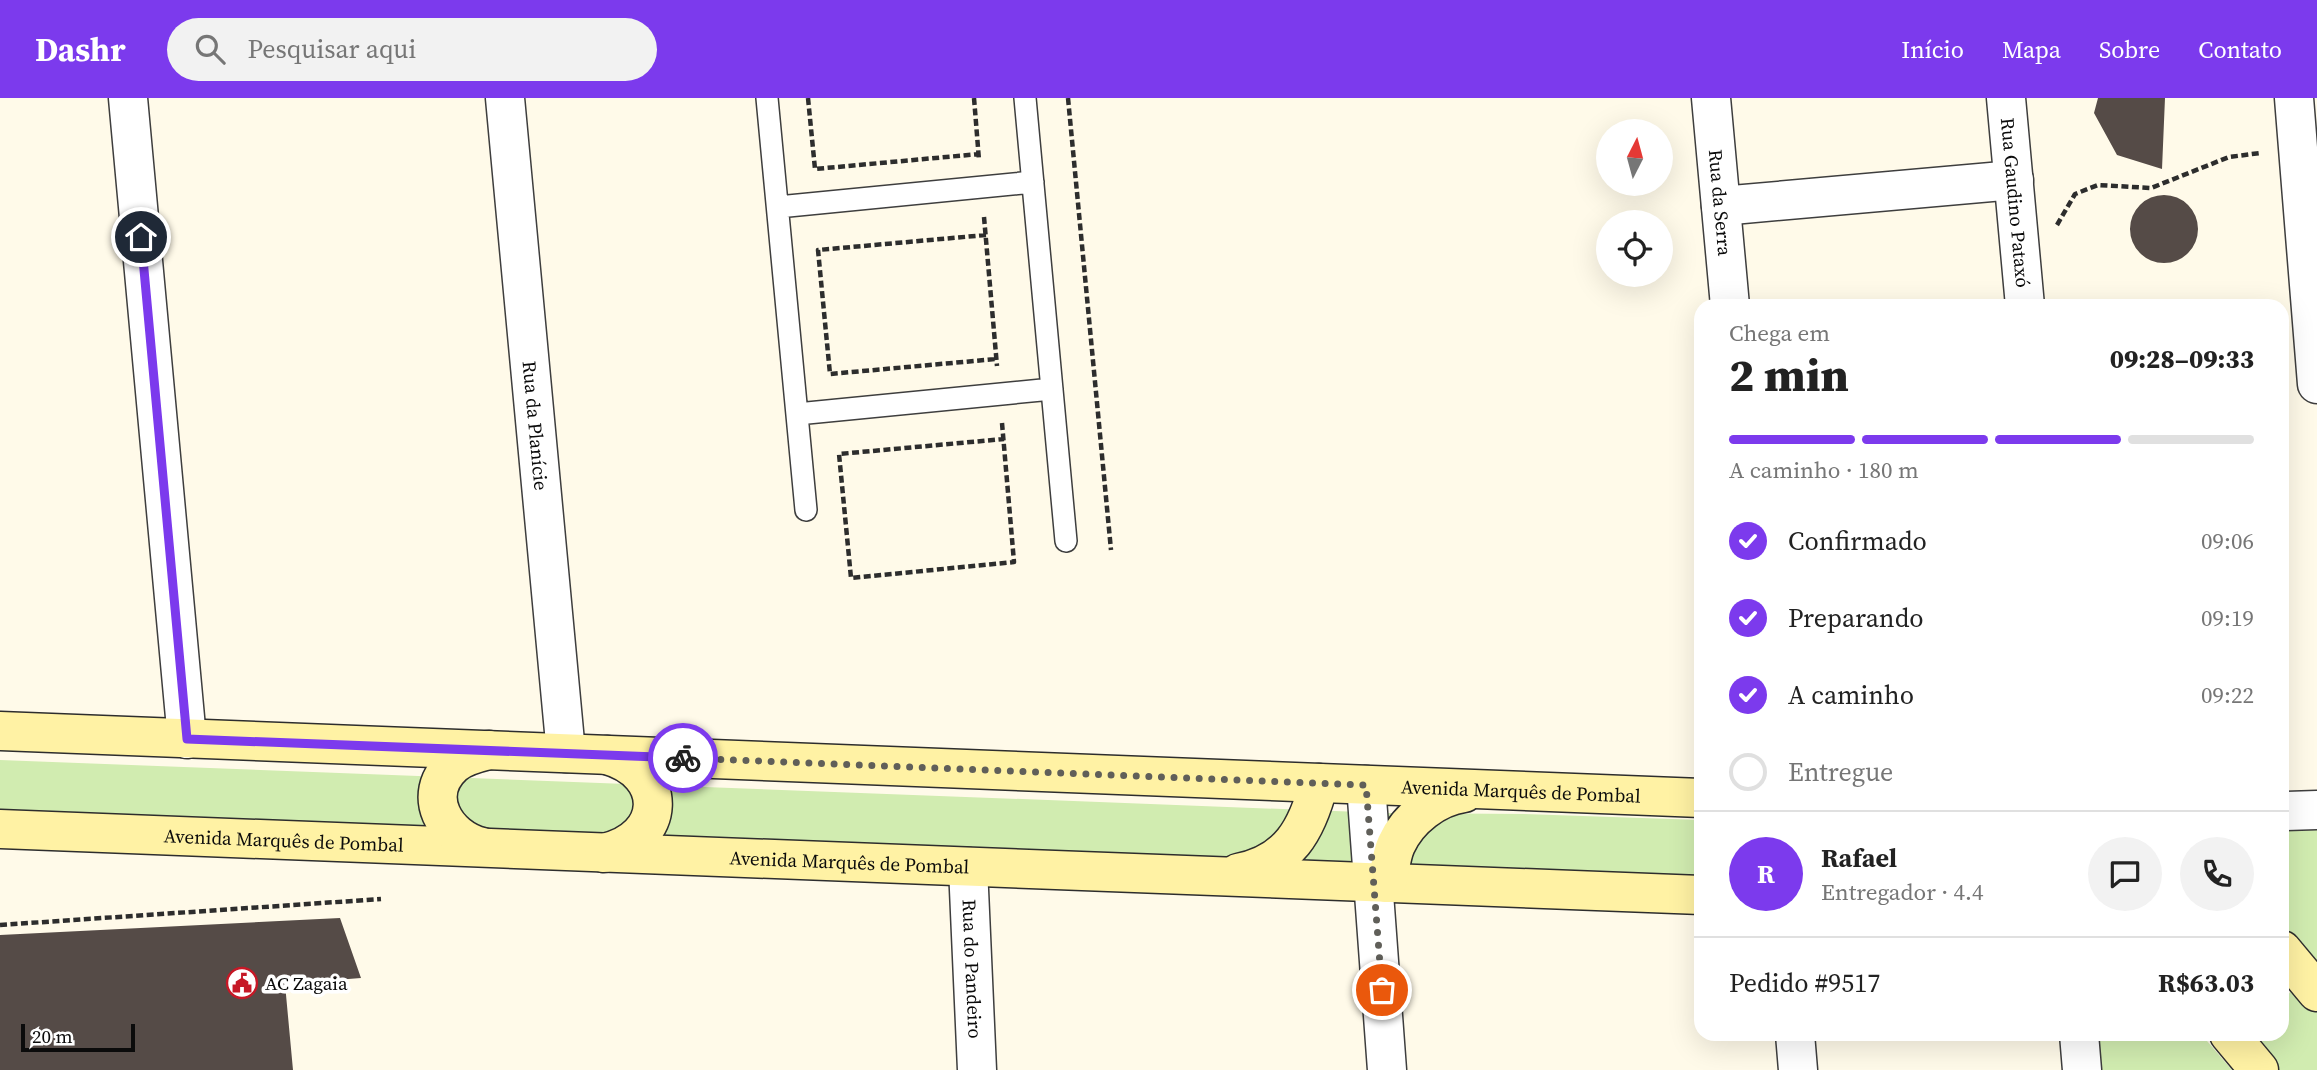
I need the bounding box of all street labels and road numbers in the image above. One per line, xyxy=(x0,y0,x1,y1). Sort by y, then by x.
street label: Rua Gaudino Pataxó xyxy=(1995,116,2036,289)
street label: Rua da Serra xyxy=(1703,148,1738,257)
street label: Rua da Planície xyxy=(517,360,554,492)
street label: Avenida Marquês de Pombal xyxy=(1400,773,1642,809)
street label: Avenida Marquês de Pombal xyxy=(163,822,405,858)
street label: Avenida Marquês de Pombal xyxy=(729,844,970,880)
street label: Rua do Pandeiro xyxy=(956,899,989,1039)

